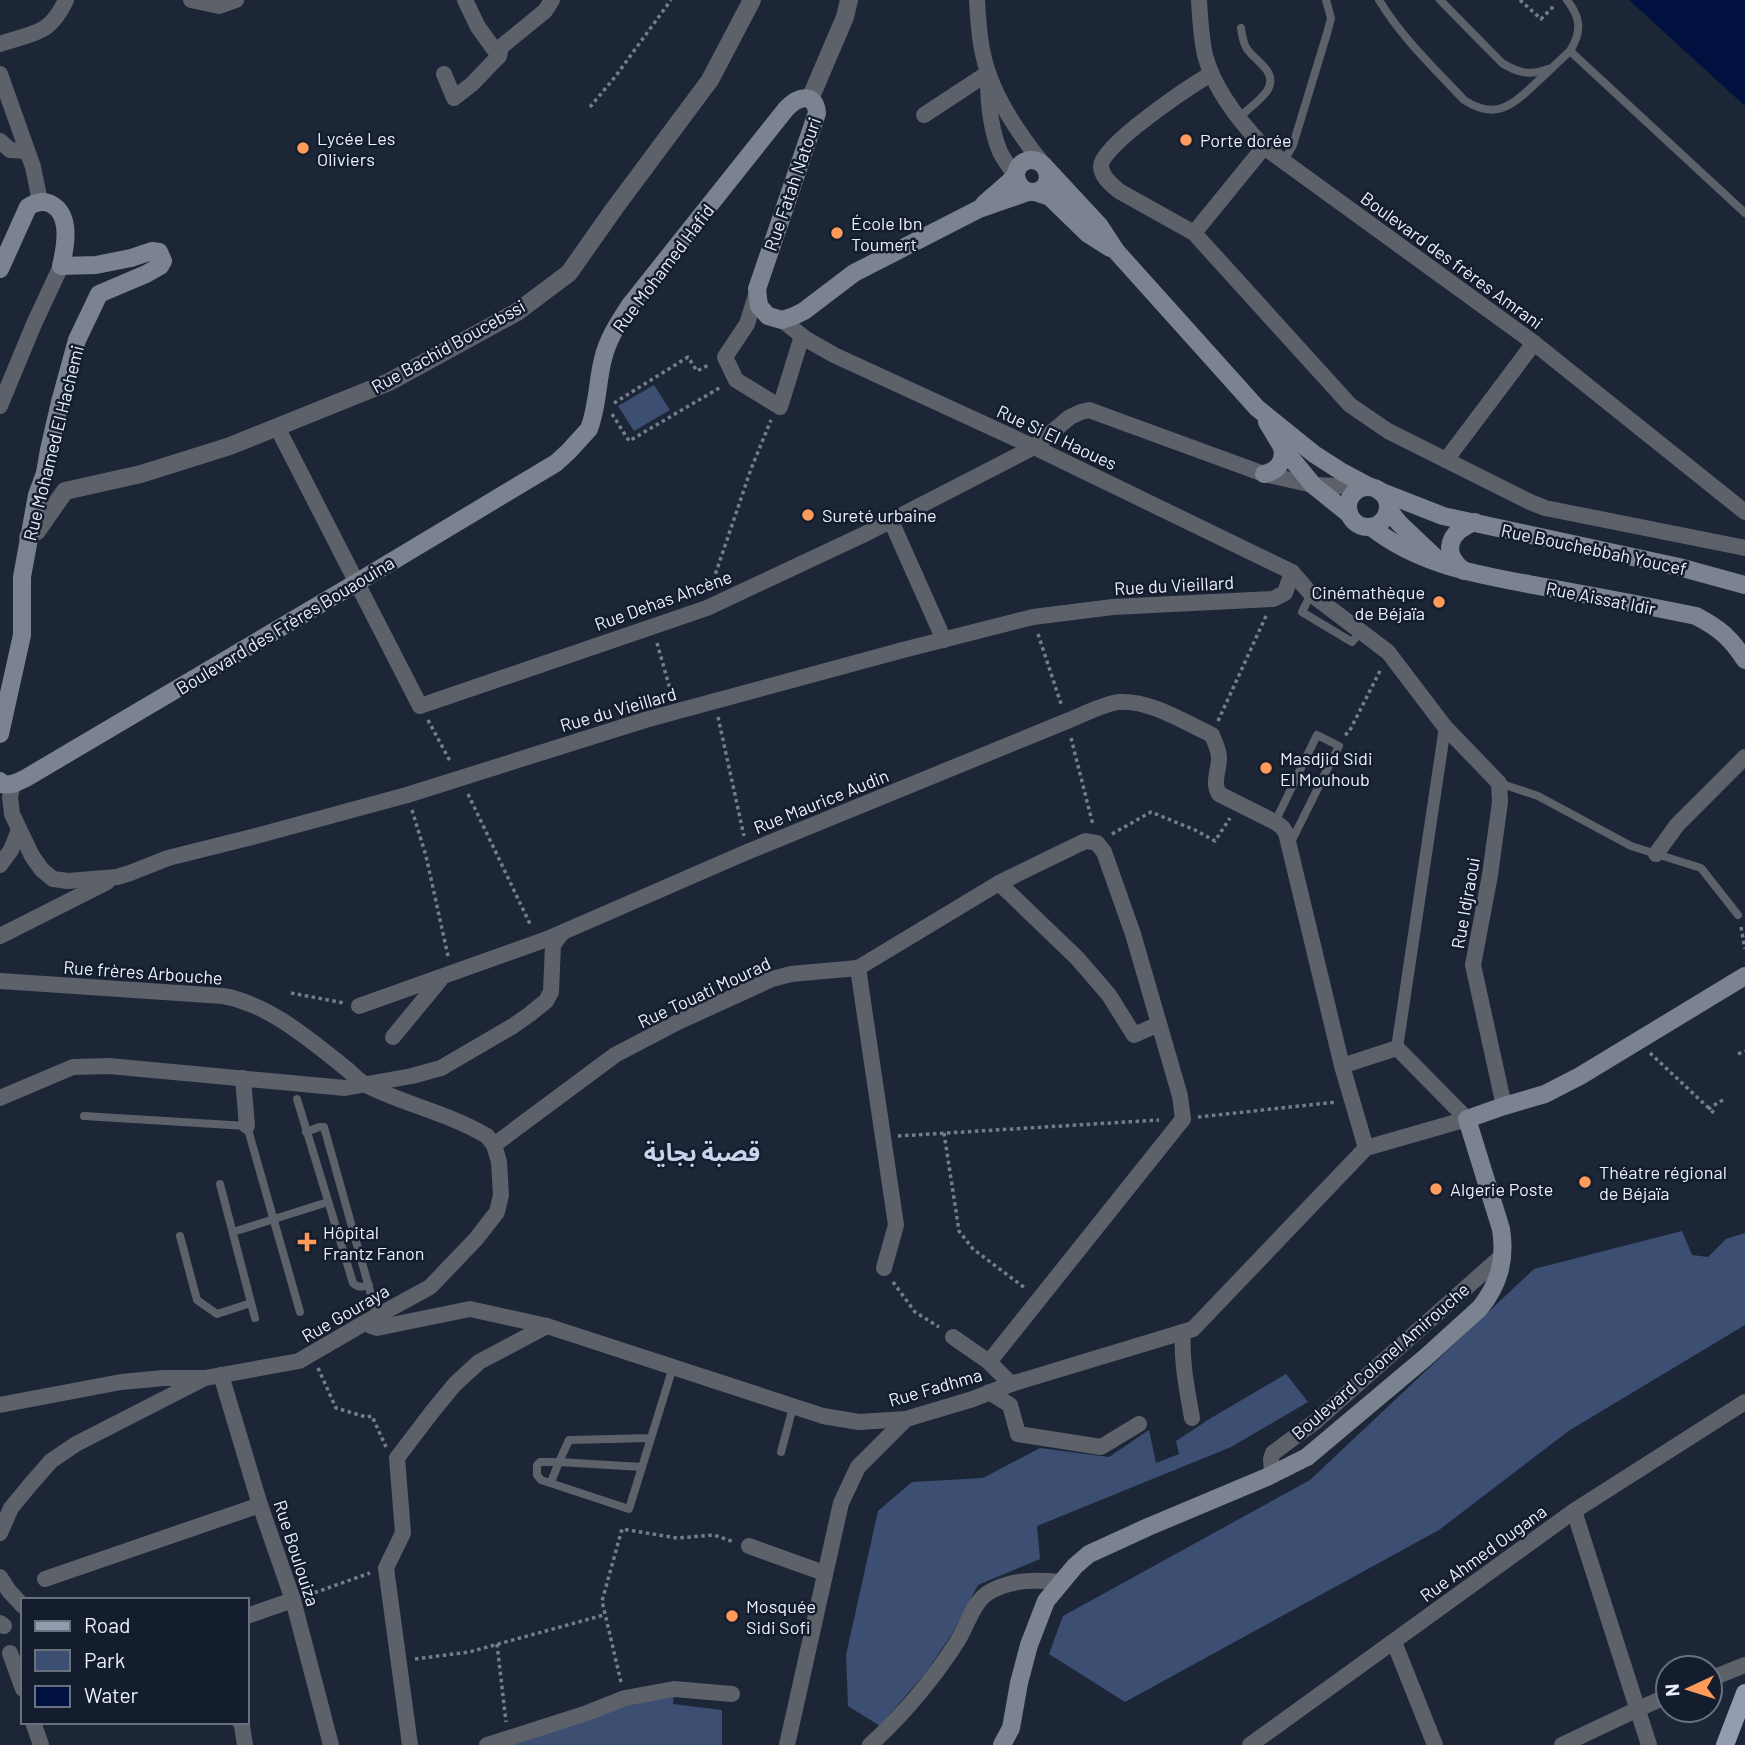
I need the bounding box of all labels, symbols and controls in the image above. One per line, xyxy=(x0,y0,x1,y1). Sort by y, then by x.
street label: Rue Fatah Natouri xyxy=(759,114,825,254)
place label: Lycée Les Oliviers xyxy=(317,127,395,170)
place label: Porte dorée xyxy=(1200,129,1292,151)
marker: Porte dorée xyxy=(1178,132,1194,148)
marker: Lycée Les Oliviers xyxy=(295,140,311,156)
street label: Boulevard des frères Amrani xyxy=(1357,187,1547,333)
street label: Rue Mohamed Hafid xyxy=(608,199,718,337)
place label: École Ibn Toumert xyxy=(851,212,923,255)
marker: École Ibn Toumert xyxy=(829,225,845,241)
street label: Rue Bachid Boucebssi xyxy=(367,295,529,397)
street label: Rue Mohamed El Hachemi xyxy=(18,343,88,543)
street label: Rue Si El Haoues xyxy=(994,400,1120,474)
place label: Sureté urbaine xyxy=(822,504,937,526)
marker: Sureté urbaine xyxy=(800,507,816,523)
street label: Rue Bouchebbah Youcef xyxy=(1499,519,1689,579)
street label: Boulevard des Frères Bouaouina xyxy=(172,551,398,699)
street label: Rue Dehas Ahcène xyxy=(591,565,735,635)
street label: Rue du Vieillard xyxy=(1113,571,1235,599)
street label: Rue Aissat Idir xyxy=(1544,577,1658,620)
place label: Cinémathèque de Béjaïa xyxy=(1311,581,1425,624)
marker: Cinémathèque de Béjaïa xyxy=(1431,594,1447,610)
street label: Rue du Vieillard xyxy=(557,682,679,736)
place label: Masdjid Sidi El Mouhoub xyxy=(1280,747,1373,790)
marker: Masdjid Sidi El Mouhoub xyxy=(1258,760,1274,776)
street label: Rue Maurice Audin xyxy=(750,764,892,838)
street label: Rue Idjraoui xyxy=(1446,856,1484,950)
street label: Rue Touati Mourad xyxy=(634,952,774,1032)
street label: Rue frères Arbouche xyxy=(63,955,223,989)
district label: قصبة بجاية xyxy=(644,1137,760,1167)
place label: Théatre régional de Béjaïa xyxy=(1599,1161,1727,1204)
marker: Théatre régional de Béjaïa xyxy=(1577,1174,1593,1190)
place label: Algerie Poste xyxy=(1450,1178,1553,1200)
marker: Algerie Poste xyxy=(1428,1181,1444,1197)
place label: Hôpital Frantz Fanon xyxy=(323,1221,425,1264)
marker: Hôpital Frantz Fanon xyxy=(297,1232,317,1252)
street label: Boulevard Colonel Amirouche xyxy=(1287,1278,1473,1444)
street label: Rue Gouraya xyxy=(297,1279,393,1347)
street label: Rue Fadhma xyxy=(886,1363,984,1411)
street label: Rue Boulouiza xyxy=(270,1497,324,1609)
street label: Rue Ahmed Ougana xyxy=(1416,1500,1550,1606)
place label: Mosquée Sidi Sofi xyxy=(746,1595,816,1638)
legend xyxy=(21,1598,248,1724)
marker: Mosquée Sidi Sofi xyxy=(724,1608,740,1624)
text: Road xyxy=(84,1612,130,1637)
text: Park xyxy=(84,1647,125,1672)
north arrow xyxy=(1654,1654,1724,1724)
text: Water xyxy=(84,1682,139,1707)
text: N xyxy=(1660,1683,1683,1697)

